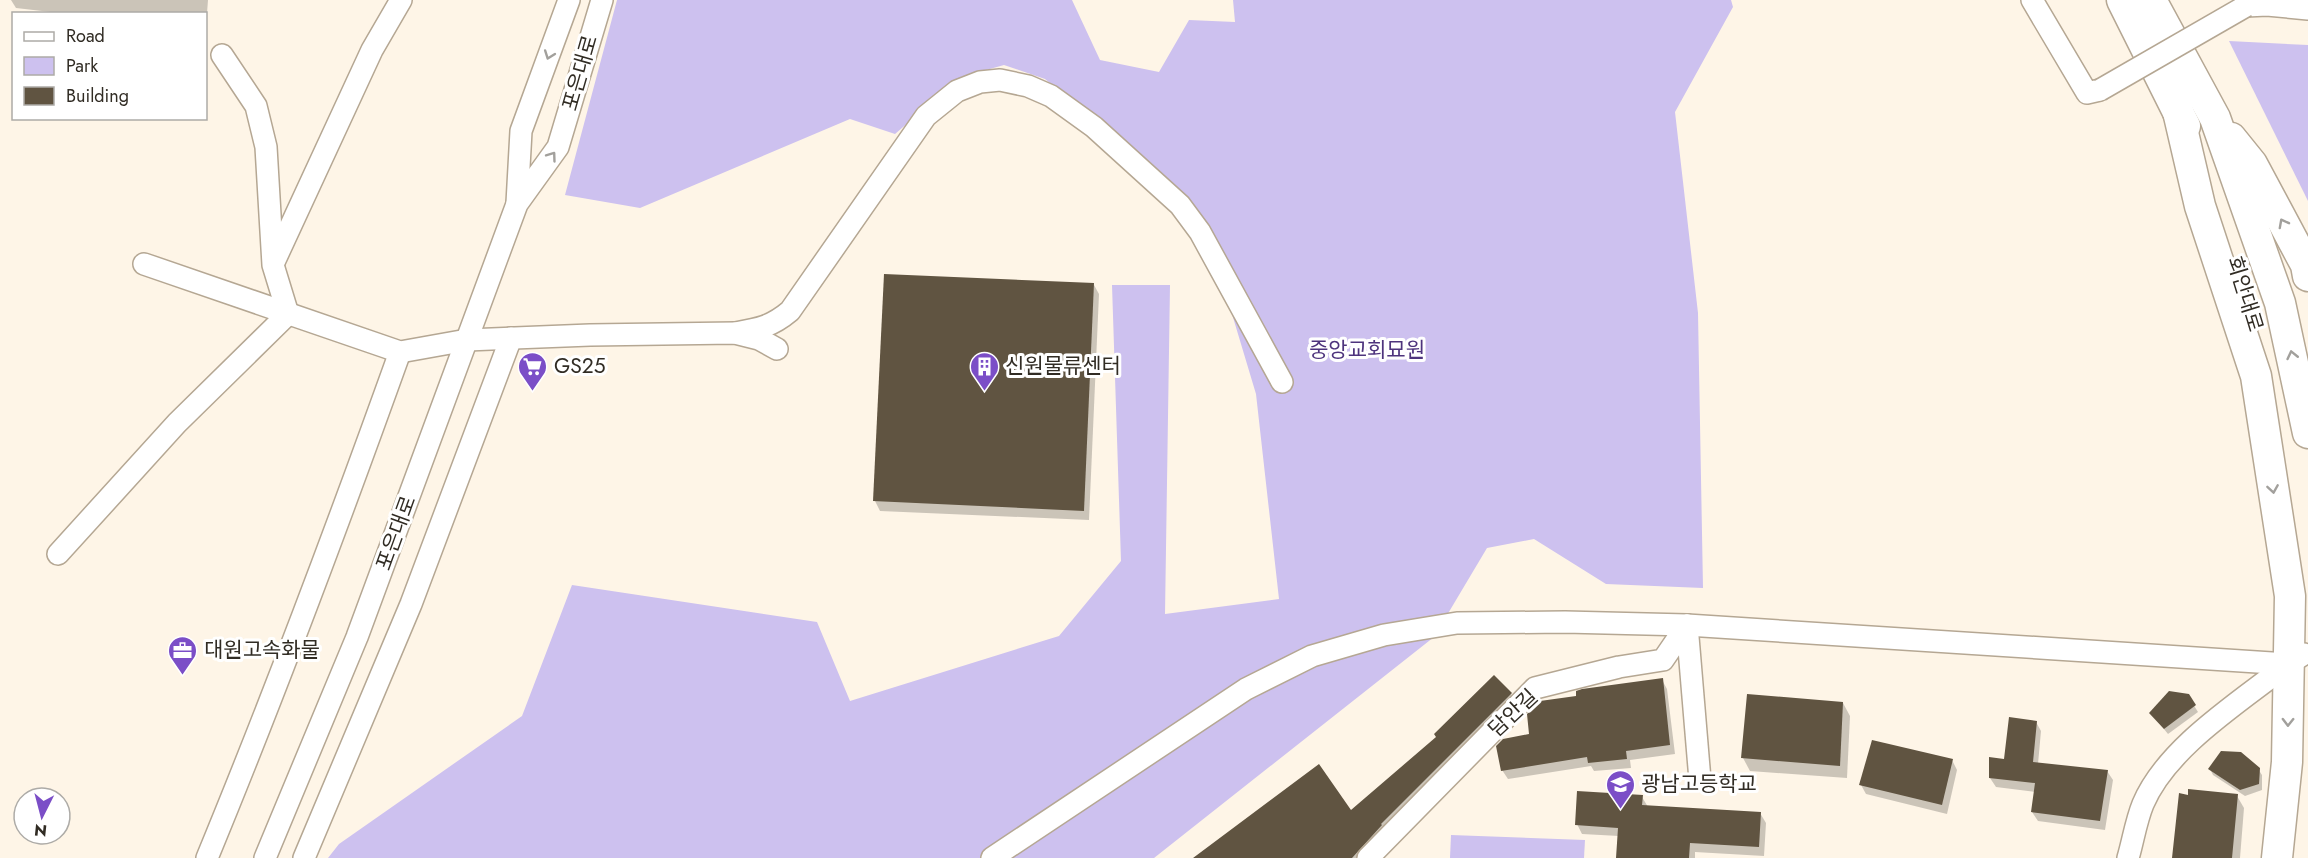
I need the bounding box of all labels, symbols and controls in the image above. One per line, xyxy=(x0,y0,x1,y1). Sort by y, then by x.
legend xyxy=(12,12,207,120)
text: Road xyxy=(66,23,105,49)
street label: 포은대로 xyxy=(555,32,605,114)
one-way arrow xyxy=(544,49,557,60)
text: Park xyxy=(66,53,98,79)
text: Building xyxy=(66,83,129,109)
one-way arrow xyxy=(545,152,556,163)
one-way arrow xyxy=(2279,218,2291,229)
street label: 회안대로 xyxy=(2219,253,2271,335)
park label: 중앙교회묘원 xyxy=(1309,335,1425,365)
supermarket icon: GS25 xyxy=(517,350,549,392)
building icon: 신원물류센터 xyxy=(968,350,1000,392)
place label: GS25 xyxy=(554,351,606,381)
place label: 신원물류센터 xyxy=(1005,351,1121,381)
one-way arrow xyxy=(2286,351,2299,361)
one-way arrow xyxy=(2267,484,2279,493)
street label: 포은대로 xyxy=(369,492,423,574)
office icon: 대원고속화물 xyxy=(167,634,199,676)
place label: 대원고속화물 xyxy=(204,635,320,665)
street label: 담안길 xyxy=(1482,682,1544,744)
one-way arrow xyxy=(2282,718,2294,727)
school or university icon: 광남고등학교 xyxy=(1604,768,1636,810)
place label: 광남고등학교 xyxy=(1641,769,1757,799)
north arrow xyxy=(12,786,72,846)
text: N xyxy=(33,818,48,843)

